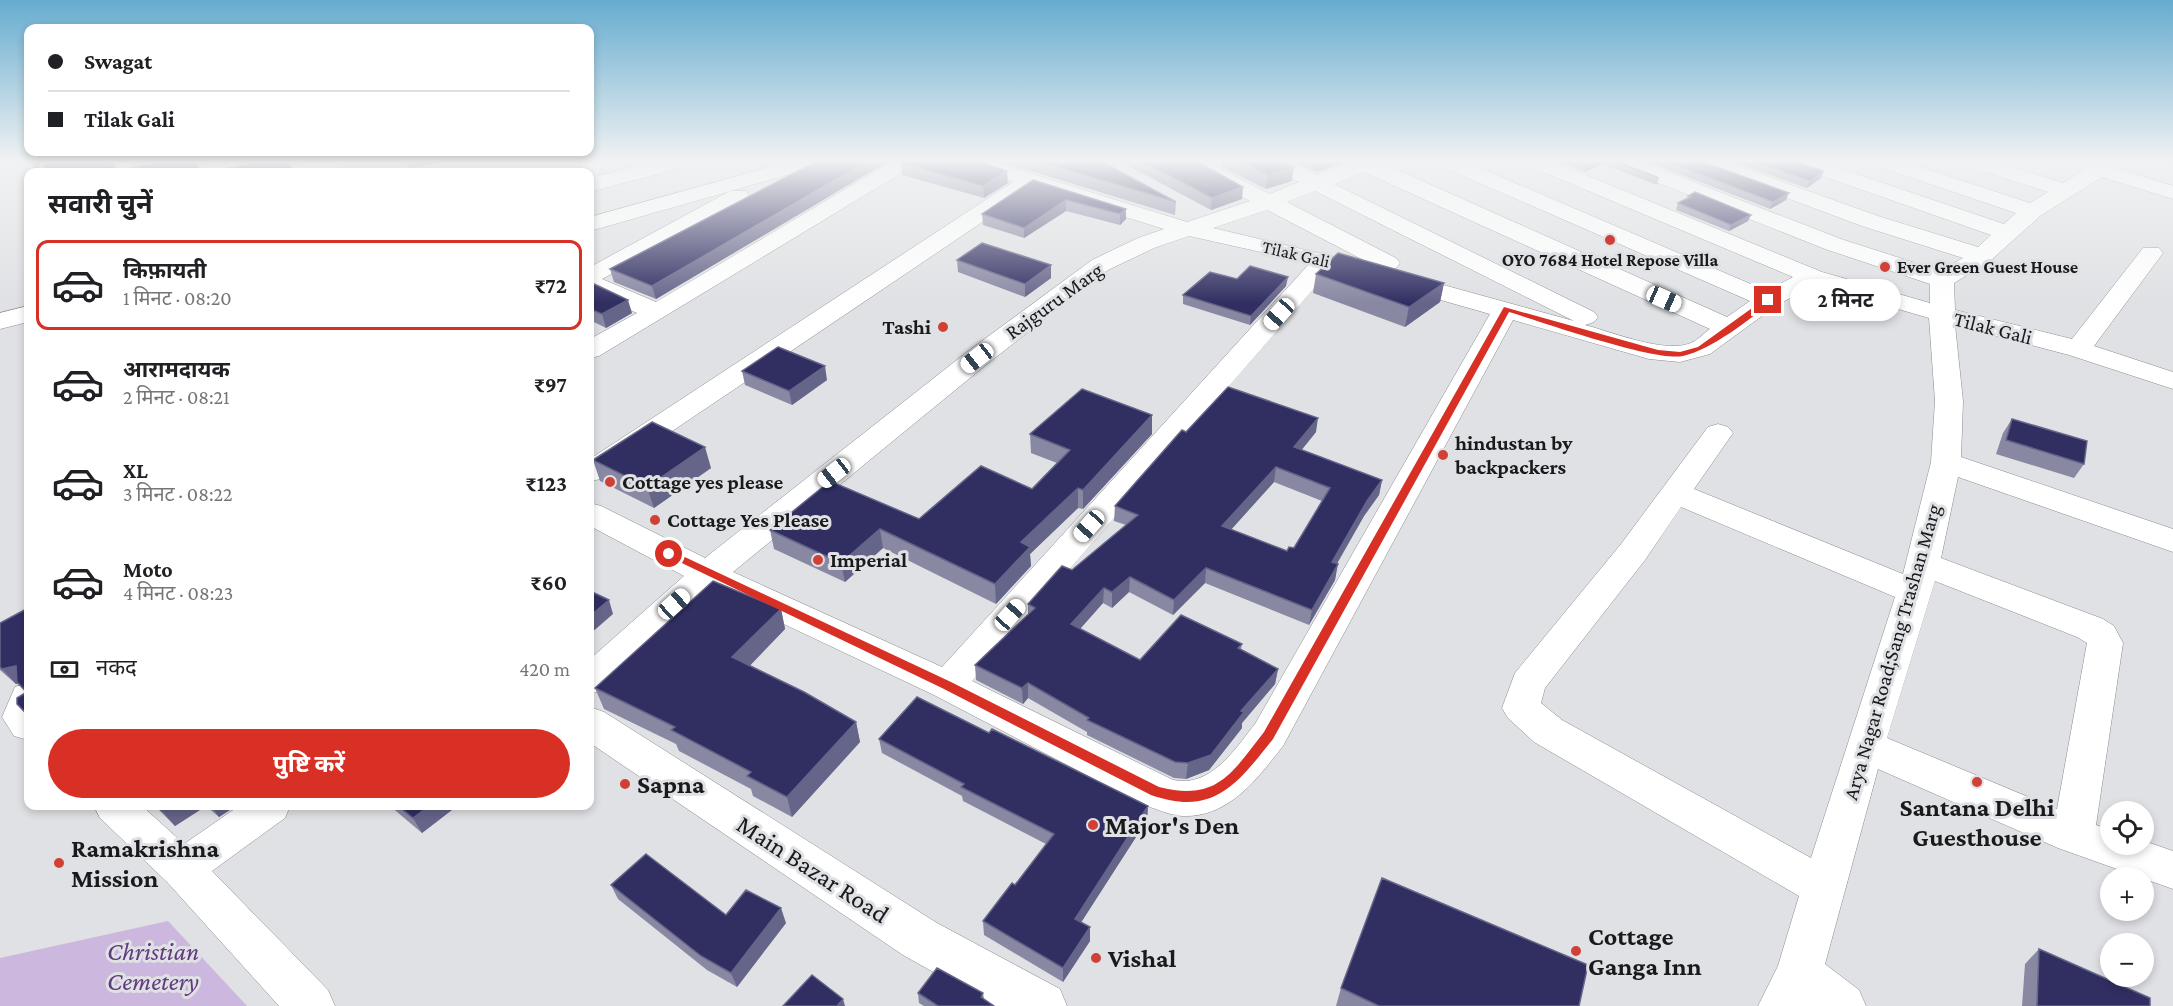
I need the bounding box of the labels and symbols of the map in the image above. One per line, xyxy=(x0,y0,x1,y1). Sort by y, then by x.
marker: OYO 7684 Hotel Repose Villa xyxy=(1603,233,1617,247)
street label: Tilak Gali xyxy=(1260,237,1332,272)
place label: OYO 7684 Hotel Repose Villa xyxy=(1502,250,1719,270)
place label: Ever Green Guest House xyxy=(1897,257,2078,277)
street label: Rajguru Marg xyxy=(1001,258,1107,344)
marker: Ever Green Guest House xyxy=(1878,260,1892,274)
callout: 2 मिनट xyxy=(1789,279,1900,321)
car xyxy=(1644,283,1684,315)
route end xyxy=(1754,286,1781,313)
car xyxy=(1260,295,1298,333)
street label: Tilak Gali xyxy=(1951,307,2035,349)
place label: Tashi xyxy=(882,315,931,339)
marker: Tashi xyxy=(936,320,950,334)
car xyxy=(957,340,997,376)
place label: hindustan by backpackers xyxy=(1454,431,1573,479)
marker: hindustan by backpackers xyxy=(1436,448,1450,462)
car xyxy=(814,455,854,491)
place label: Cottage yes please xyxy=(622,470,784,494)
marker: Cottage yes please xyxy=(603,475,617,489)
street label: Arya Nagar Road;Sang Trashan Marg xyxy=(1838,501,1946,803)
car xyxy=(1070,507,1108,545)
place label: Cottage Yes Please xyxy=(667,508,829,532)
marker: Cottage Yes Please xyxy=(648,513,662,527)
route start xyxy=(655,540,682,567)
place label: Imperial xyxy=(830,548,907,572)
marker: Imperial xyxy=(811,553,825,567)
car xyxy=(655,585,693,623)
car xyxy=(991,596,1029,634)
place label: Sapna xyxy=(637,770,705,799)
marker: Santana Delhi Guesthouse xyxy=(1970,775,1984,789)
marker: Sapna xyxy=(618,777,632,791)
place label: Santana Delhi Guesthouse xyxy=(1899,793,2055,852)
street label: Main Bazar Road xyxy=(731,809,894,930)
place label: Major's Den xyxy=(1105,811,1239,840)
marker: Major's Den xyxy=(1086,818,1100,832)
place label: Ramakrishna Mission xyxy=(71,834,219,893)
marker: Ramakrishna Mission xyxy=(52,856,66,870)
place label: Cottage Ganga Inn xyxy=(1588,922,1702,981)
park label: Christian Cemetery xyxy=(107,937,199,996)
place label: Vishal xyxy=(1107,944,1177,973)
marker: Cottage Ganga Inn xyxy=(1569,944,1583,958)
marker: Vishal xyxy=(1089,951,1103,965)

